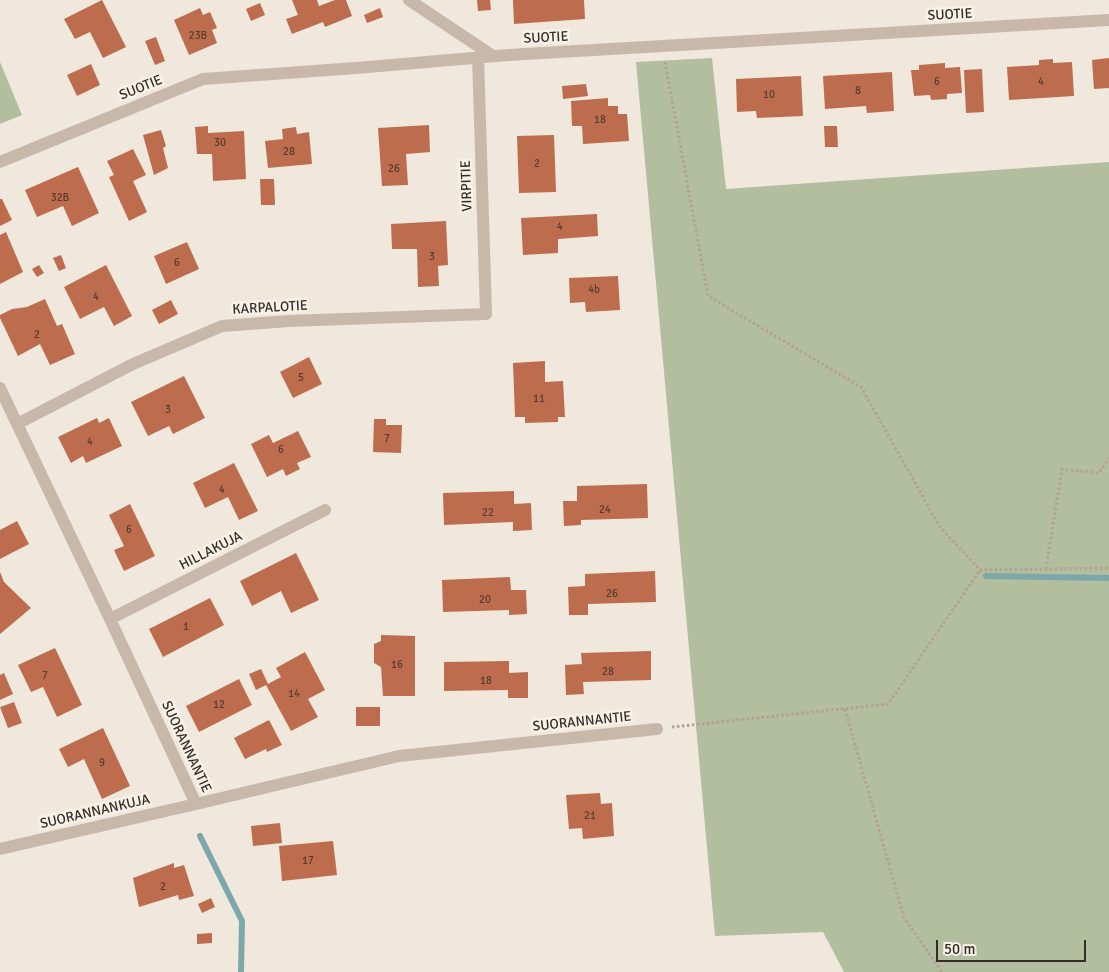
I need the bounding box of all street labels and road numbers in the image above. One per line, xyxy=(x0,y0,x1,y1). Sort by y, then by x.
street label: SUOTIE xyxy=(927,5,973,25)
street label: SUOTIE xyxy=(523,28,569,48)
street label: SUOTIE xyxy=(117,72,165,104)
street label: VIRPITIE xyxy=(458,160,476,212)
street label: KARPALOTIE xyxy=(232,298,308,318)
street label: HILLAKUJA xyxy=(177,528,245,574)
street label: SUORANNANTIE xyxy=(157,698,215,796)
street label: SUORANNANTIE xyxy=(532,708,632,736)
street label: SUORANNANKUJA xyxy=(38,791,152,833)

